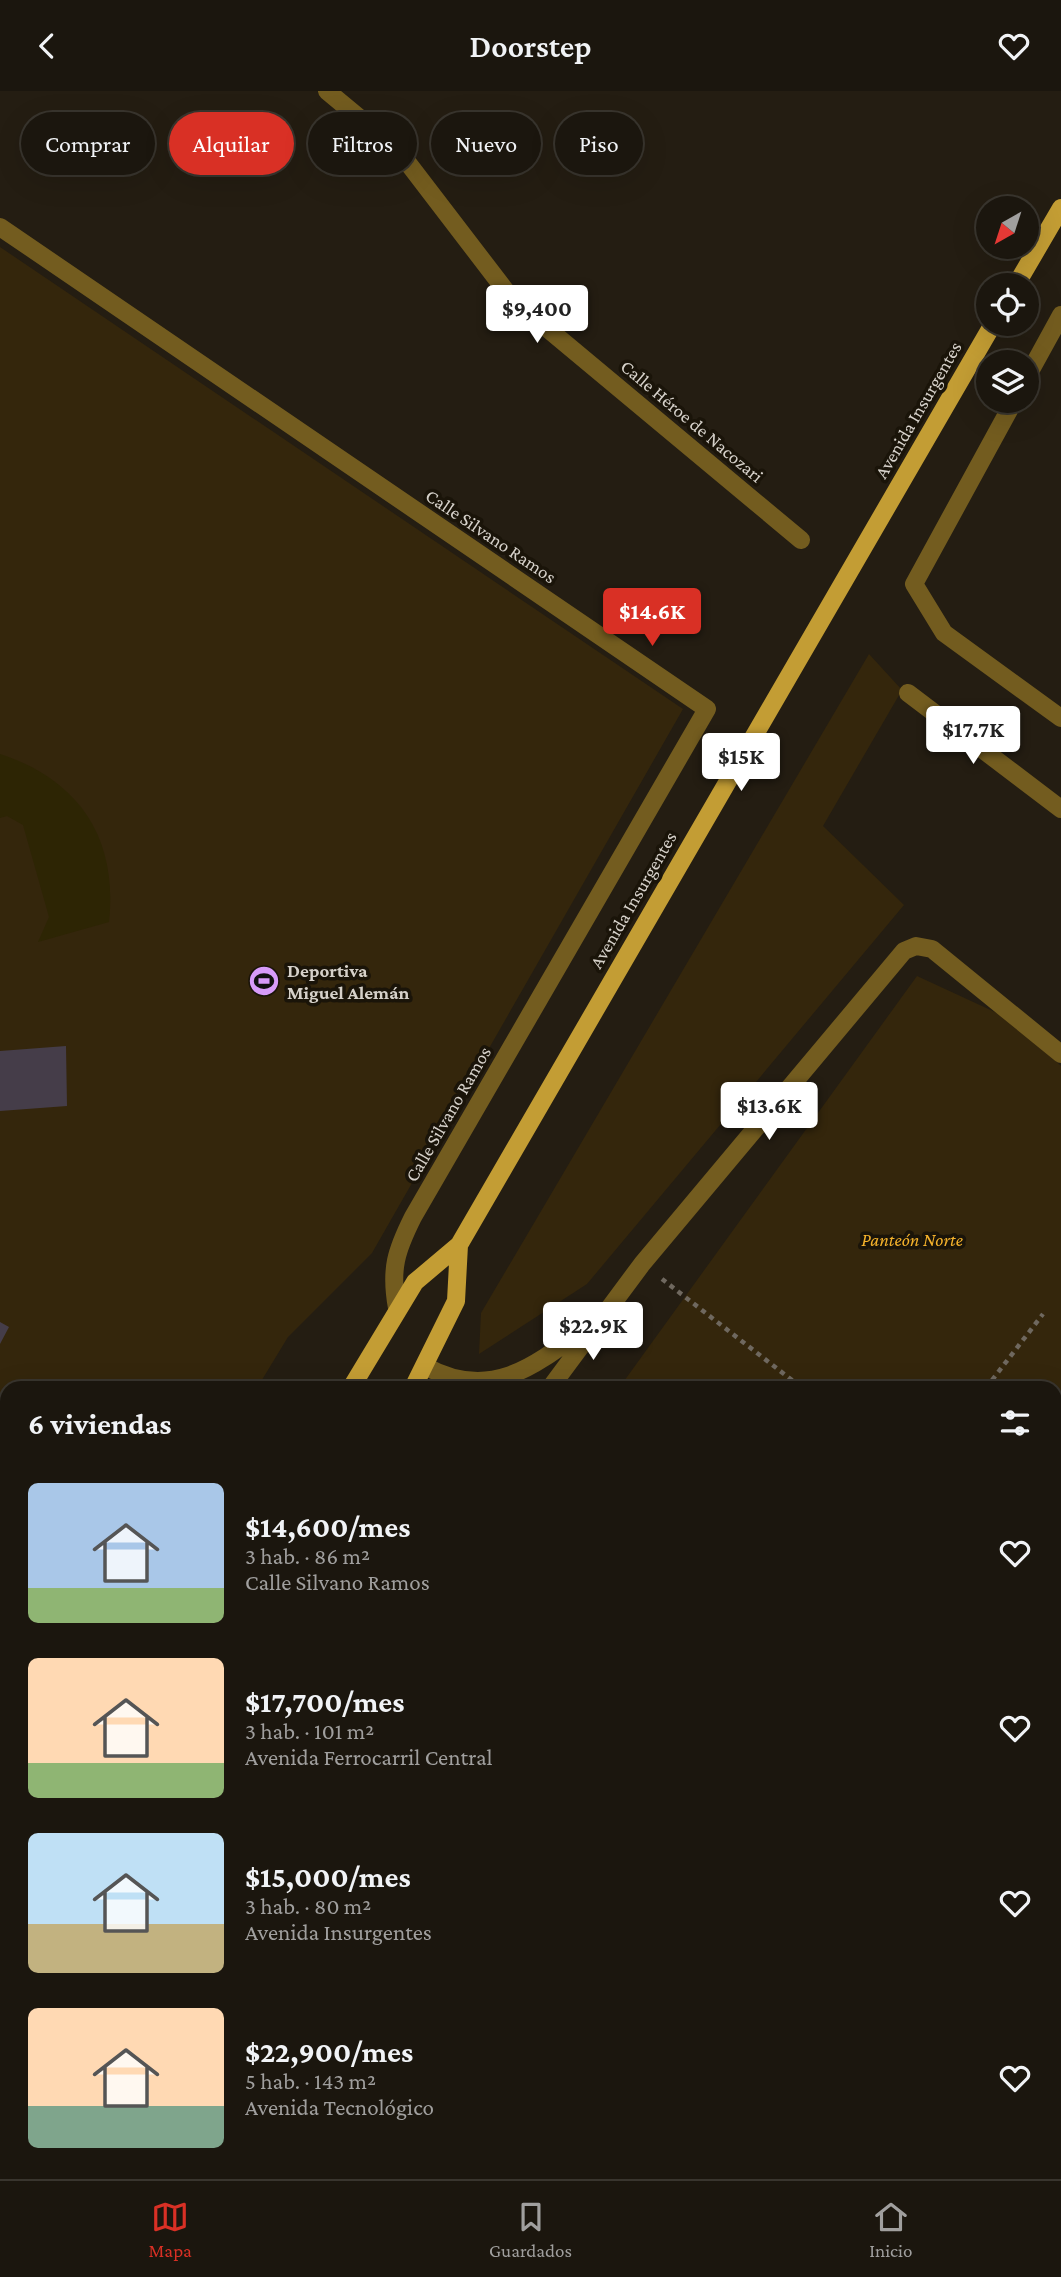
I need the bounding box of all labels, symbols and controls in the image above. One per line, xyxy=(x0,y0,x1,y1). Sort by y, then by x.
icon: back xyxy=(28,27,66,65)
icon: heart xyxy=(995,27,1033,65)
text: Doorstep xyxy=(469,28,592,64)
chip: Comprar xyxy=(21,112,155,175)
chip: Alquilar xyxy=(169,112,294,175)
chip: Filtros xyxy=(308,112,417,175)
chip: Nuevo xyxy=(431,112,541,175)
chip: Piso xyxy=(555,112,643,175)
north arrow xyxy=(976,196,1040,259)
map controls xyxy=(976,196,1039,413)
button: locate xyxy=(976,273,1039,336)
pin: $9,400 xyxy=(480,285,594,345)
text: $9,400 xyxy=(502,295,572,321)
street label: Avenida Insurgentes xyxy=(870,338,966,482)
button: layers xyxy=(976,350,1039,413)
street label: Calle Héroe de Nacozari xyxy=(617,355,767,487)
street label: Calle Silvano Ramos xyxy=(422,485,560,587)
pin: $14.6K xyxy=(595,589,709,648)
text: $14.6K xyxy=(619,598,685,624)
pin: $17.7K xyxy=(916,707,1030,766)
text: $17.7K xyxy=(942,716,1004,742)
pin: $15K xyxy=(700,733,782,793)
text: $15K xyxy=(718,743,764,769)
street label: Avenida Insurgentes xyxy=(585,828,681,972)
place label: Deportiva Miguel Alemán xyxy=(287,960,409,1003)
sports icon: Deportiva Miguel Alemán xyxy=(247,964,281,998)
street label: Calle Silvano Ramos xyxy=(401,1043,495,1185)
pin: $13.6K xyxy=(712,1083,826,1142)
text: $13.6K xyxy=(737,1092,801,1118)
park label: Panteón Norte xyxy=(861,1229,963,1250)
pin: $22.9K xyxy=(536,1303,650,1362)
text: $22.9K xyxy=(559,1312,627,1338)
icon: filters xyxy=(996,1404,1034,1442)
text: 6 viviendas xyxy=(28,1407,172,1440)
text: $14,600/mes xyxy=(245,1510,410,1543)
icon: home xyxy=(84,1511,168,1595)
icon: heart xyxy=(996,1534,1034,1572)
text: 3 hab. · 86 m² xyxy=(245,1543,370,1569)
text: Calle Silvano Ramos xyxy=(245,1569,430,1595)
text: $17,700/mes xyxy=(245,1685,404,1718)
icon: home xyxy=(84,1686,168,1770)
icon: heart xyxy=(996,1709,1034,1747)
text: 3 hab. · 101 m² xyxy=(245,1718,374,1744)
text: Avenida Ferrocarril Central xyxy=(245,1744,493,1770)
text: $15,000/mes xyxy=(245,1860,411,1893)
icon: home xyxy=(84,1861,168,1945)
icon: heart xyxy=(996,1884,1034,1922)
text: 3 hab. · 80 m² xyxy=(245,1893,371,1919)
text: Avenida Insurgentes xyxy=(245,1919,432,1945)
text: $22,900/mes xyxy=(245,2035,413,2068)
icon: home xyxy=(84,2036,168,2120)
icon: heart xyxy=(996,2059,1034,2097)
text: 5 hab. · 143 m² xyxy=(245,2068,376,2094)
text: Avenida Tecnológico xyxy=(245,2094,434,2120)
tab: Mapa xyxy=(149,2198,192,2261)
tab: Guardados xyxy=(489,2198,572,2261)
tab: Inicio xyxy=(869,2198,912,2261)

